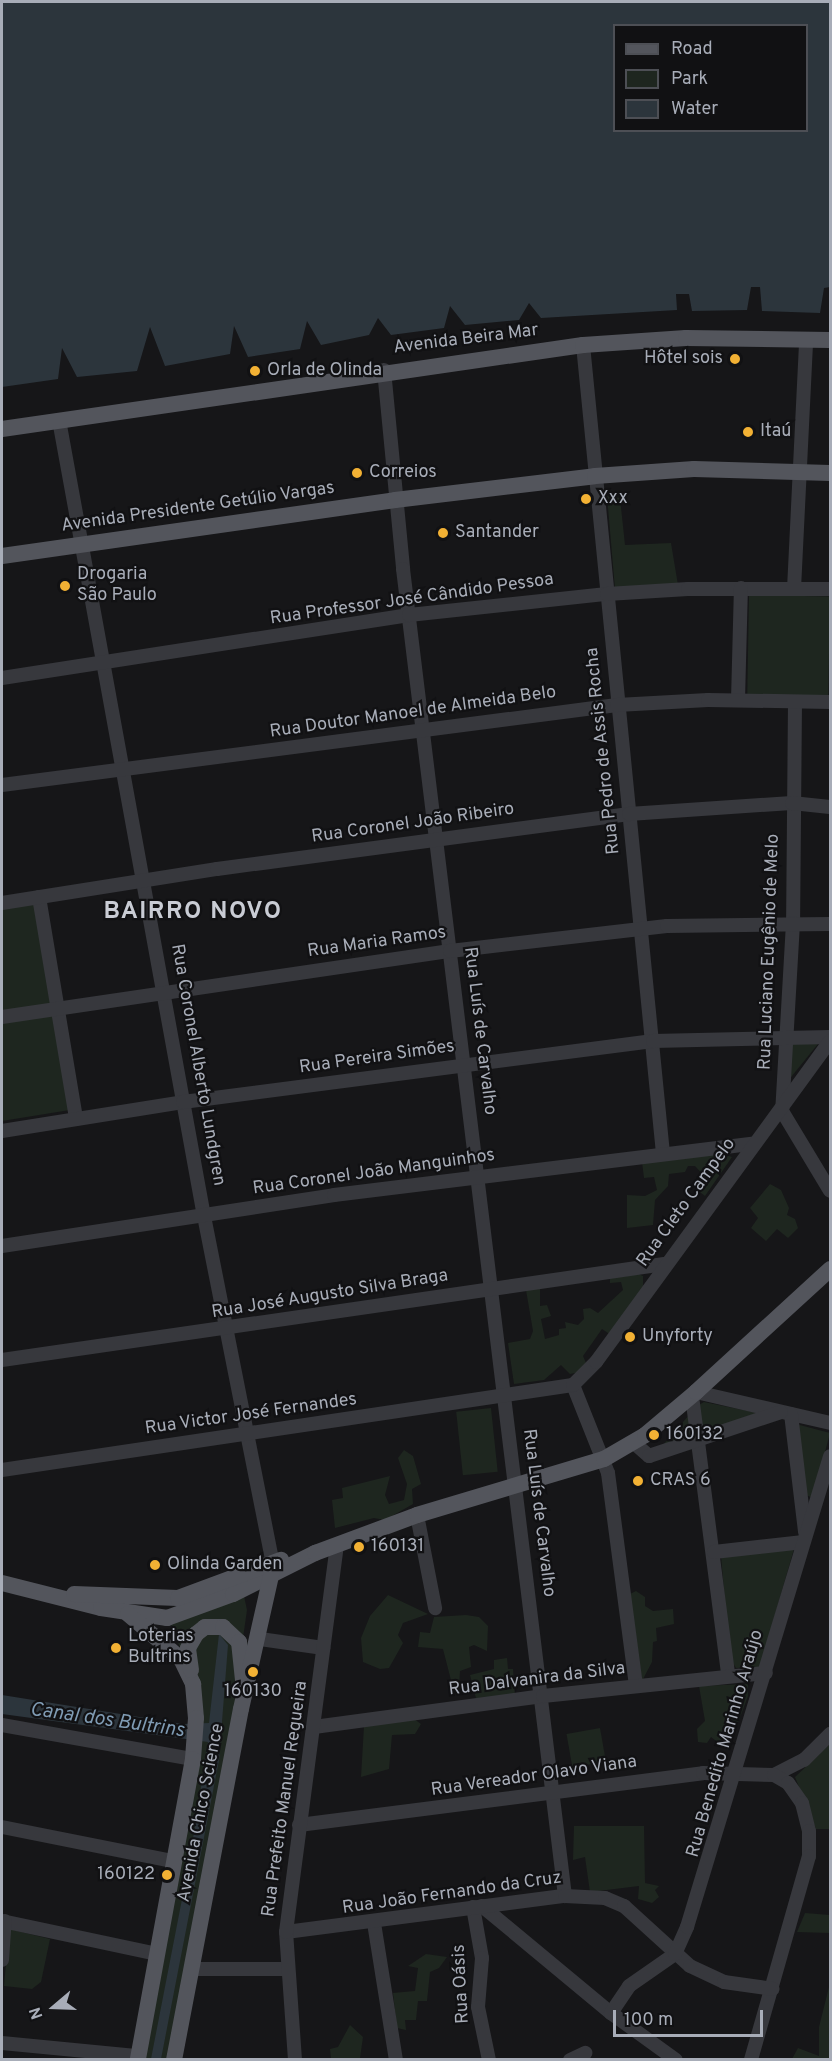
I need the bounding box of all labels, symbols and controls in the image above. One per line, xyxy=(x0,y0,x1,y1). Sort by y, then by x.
legend xyxy=(613,24,808,132)
text: Road xyxy=(671,38,713,61)
text: Park xyxy=(671,68,708,91)
text: Water xyxy=(671,98,718,121)
street label: Avenida Beira Mar xyxy=(392,320,540,360)
place label: Hôtel sois xyxy=(644,348,723,370)
marker: Hôtel sois xyxy=(728,352,742,366)
place label: Orla de Olinda xyxy=(267,360,382,382)
marker: Orla de Olinda xyxy=(248,364,262,378)
place label: Itaú xyxy=(760,421,791,443)
marker: Itaú xyxy=(741,425,755,439)
place label: Correios xyxy=(369,462,437,484)
marker: Correios xyxy=(350,466,364,480)
street label: Avenida Presidente Getúlio Vargas xyxy=(60,478,336,538)
place label: Xxx xyxy=(598,488,628,510)
marker: Xxx xyxy=(579,492,593,506)
place label: Santander xyxy=(455,522,539,544)
marker: Santander xyxy=(436,526,450,540)
place label: Drogaria São Paulo xyxy=(77,565,157,608)
street label: Rua Professor José Cândido Pessoa xyxy=(269,569,555,631)
marker: Drogaria São Paulo xyxy=(58,579,72,593)
street label: Rua Pedro de Assis Rocha xyxy=(582,646,626,856)
street label: Rua Doutor Manoel de Almeida Belo xyxy=(268,682,558,744)
street label: Rua Coronel João Ribeiro xyxy=(310,799,516,849)
street label: Rua Luciano Eugênio de Melo xyxy=(755,833,785,1071)
district label: BAIRRO NOVO xyxy=(103,899,283,927)
street label: Rua Maria Ramos xyxy=(306,923,448,963)
street label: Rua Coronel Alberto Lundgren xyxy=(165,942,229,1188)
street label: Rua Luís de Carvalho xyxy=(458,946,500,1116)
street label: Rua Pereira Simões xyxy=(298,1036,456,1080)
street label: Rua Cleto Campelo xyxy=(633,1134,741,1272)
street label: Rua Coronel João Manguinhos xyxy=(252,1145,496,1201)
street label: Rua José Augusto Silva Braga xyxy=(210,1266,450,1324)
place label: Unyforty xyxy=(642,1326,713,1348)
marker: Unyforty xyxy=(623,1330,637,1344)
street label: Rua Victor José Fernandes xyxy=(143,1389,359,1441)
place label: 160132 xyxy=(666,1424,723,1446)
street label: Rua Luís de Carvalho xyxy=(517,1428,559,1598)
marker: 160132 xyxy=(647,1428,661,1442)
place label: CRAS 6 xyxy=(650,1470,711,1492)
marker: CRAS 6 xyxy=(631,1474,645,1488)
place label: 160131 xyxy=(371,1536,424,1558)
marker: 160131 xyxy=(352,1540,366,1554)
place label: Olinda Garden xyxy=(167,1554,282,1576)
marker: Olinda Garden xyxy=(148,1558,162,1572)
place label: Loterias Bultrins xyxy=(128,1627,194,1670)
street label: Rua Benedito Marinho Araújo xyxy=(683,1627,769,1861)
marker: Loterias Bultrins xyxy=(109,1641,123,1655)
street label: Rua Dalvanira da Silva xyxy=(448,1658,626,1702)
marker: 160130 xyxy=(246,1665,260,1679)
street label: Rua Prefeito Manuel Regueira xyxy=(259,1680,313,1918)
place label: 160130 xyxy=(224,1681,282,1703)
water label: Canal dos Bultrins xyxy=(28,1698,186,1744)
street label: Avenida Chico Science xyxy=(174,1722,230,1904)
street label: Rua Vereador Olavo Viana xyxy=(429,1752,639,1802)
place label: 160122 xyxy=(97,1864,155,1886)
marker: 160122 xyxy=(160,1868,174,1882)
street label: Rua João Fernando da Cruz xyxy=(341,1868,563,1920)
street label: Rua Oásis xyxy=(449,1944,475,2024)
north arrow xyxy=(24,1977,84,2037)
scale bar xyxy=(616,1998,766,2036)
text: N xyxy=(26,2004,48,2022)
text: 100 m xyxy=(624,2009,673,2032)

